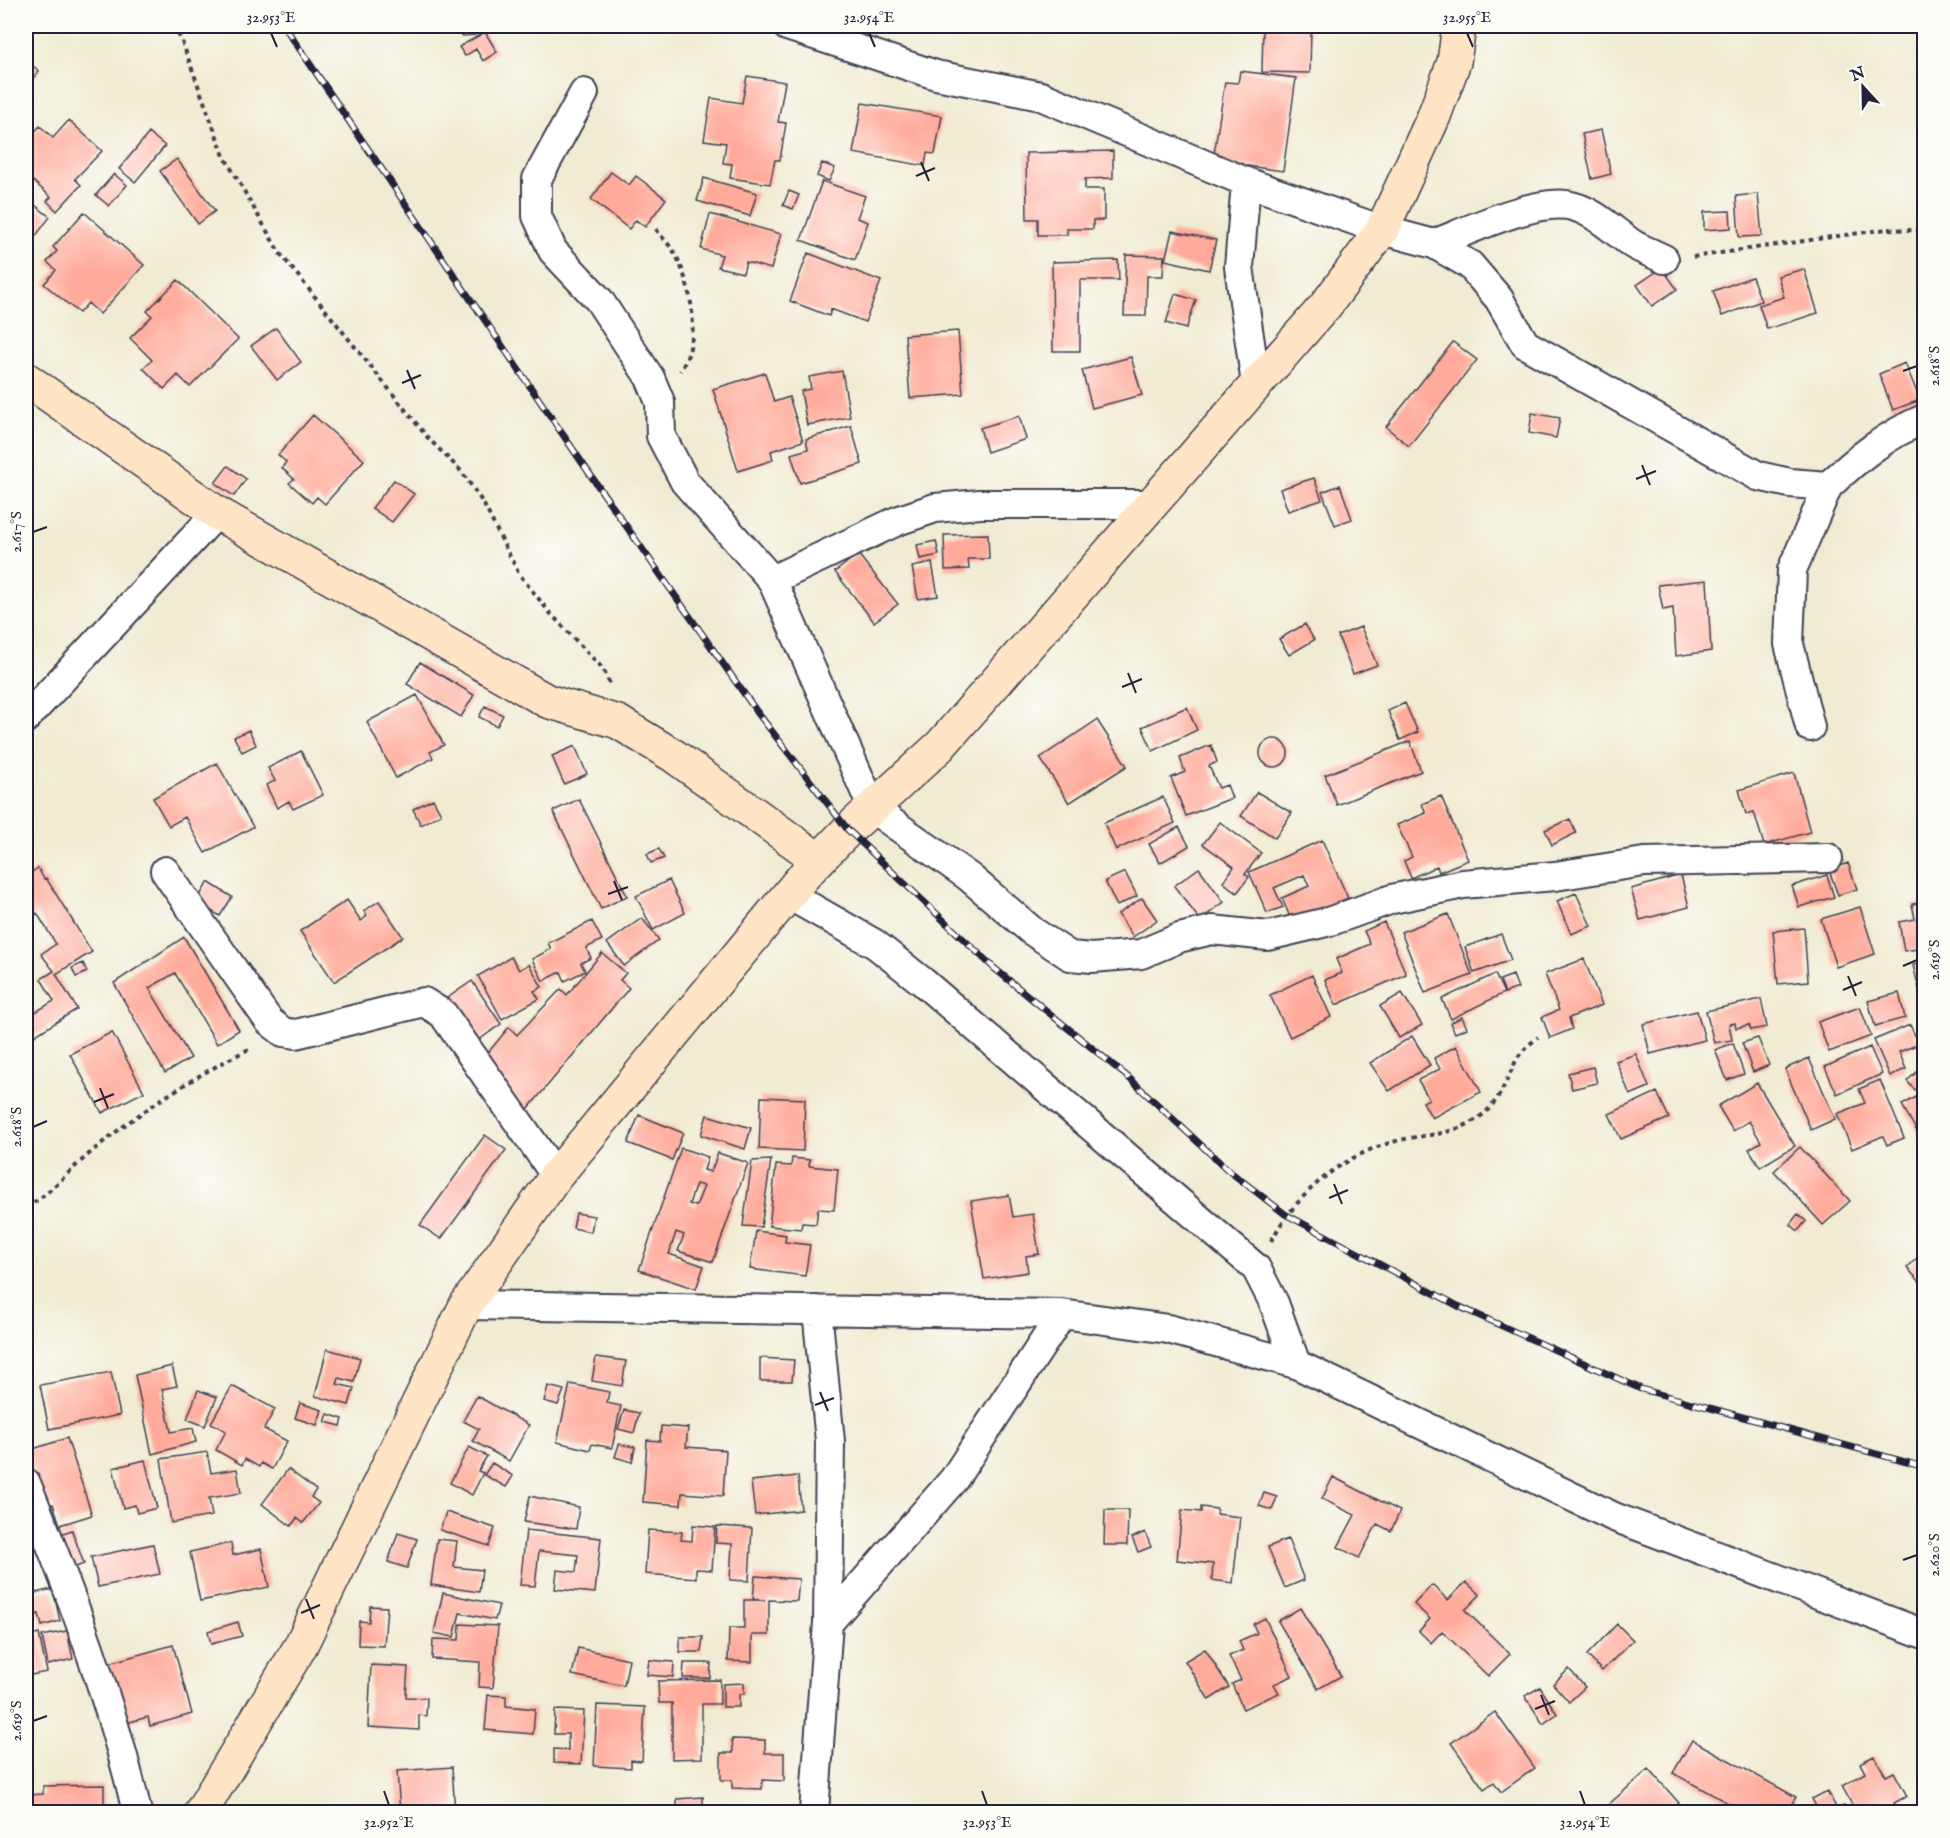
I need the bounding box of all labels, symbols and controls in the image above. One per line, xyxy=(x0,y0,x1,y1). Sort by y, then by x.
text: 32.953°E xyxy=(247,8,295,27)
text: 32.954°E xyxy=(844,8,894,27)
text: 32.955°E xyxy=(1443,8,1491,27)
north arrow xyxy=(1833,57,1893,117)
text: N xyxy=(1847,63,1868,87)
text: 2.618°S xyxy=(1925,346,1944,386)
text: 2.617°S xyxy=(7,511,26,553)
text: 2.619°S xyxy=(1925,939,1944,981)
text: 2.618°S xyxy=(7,1107,26,1147)
text: 2.620°S xyxy=(1925,1533,1944,1577)
text: 2.619°S xyxy=(7,1700,26,1742)
text: 32.952°E xyxy=(364,1813,414,1832)
text: 32.953°E xyxy=(963,1813,1011,1832)
text: 32.954°E xyxy=(1560,1813,1610,1832)

